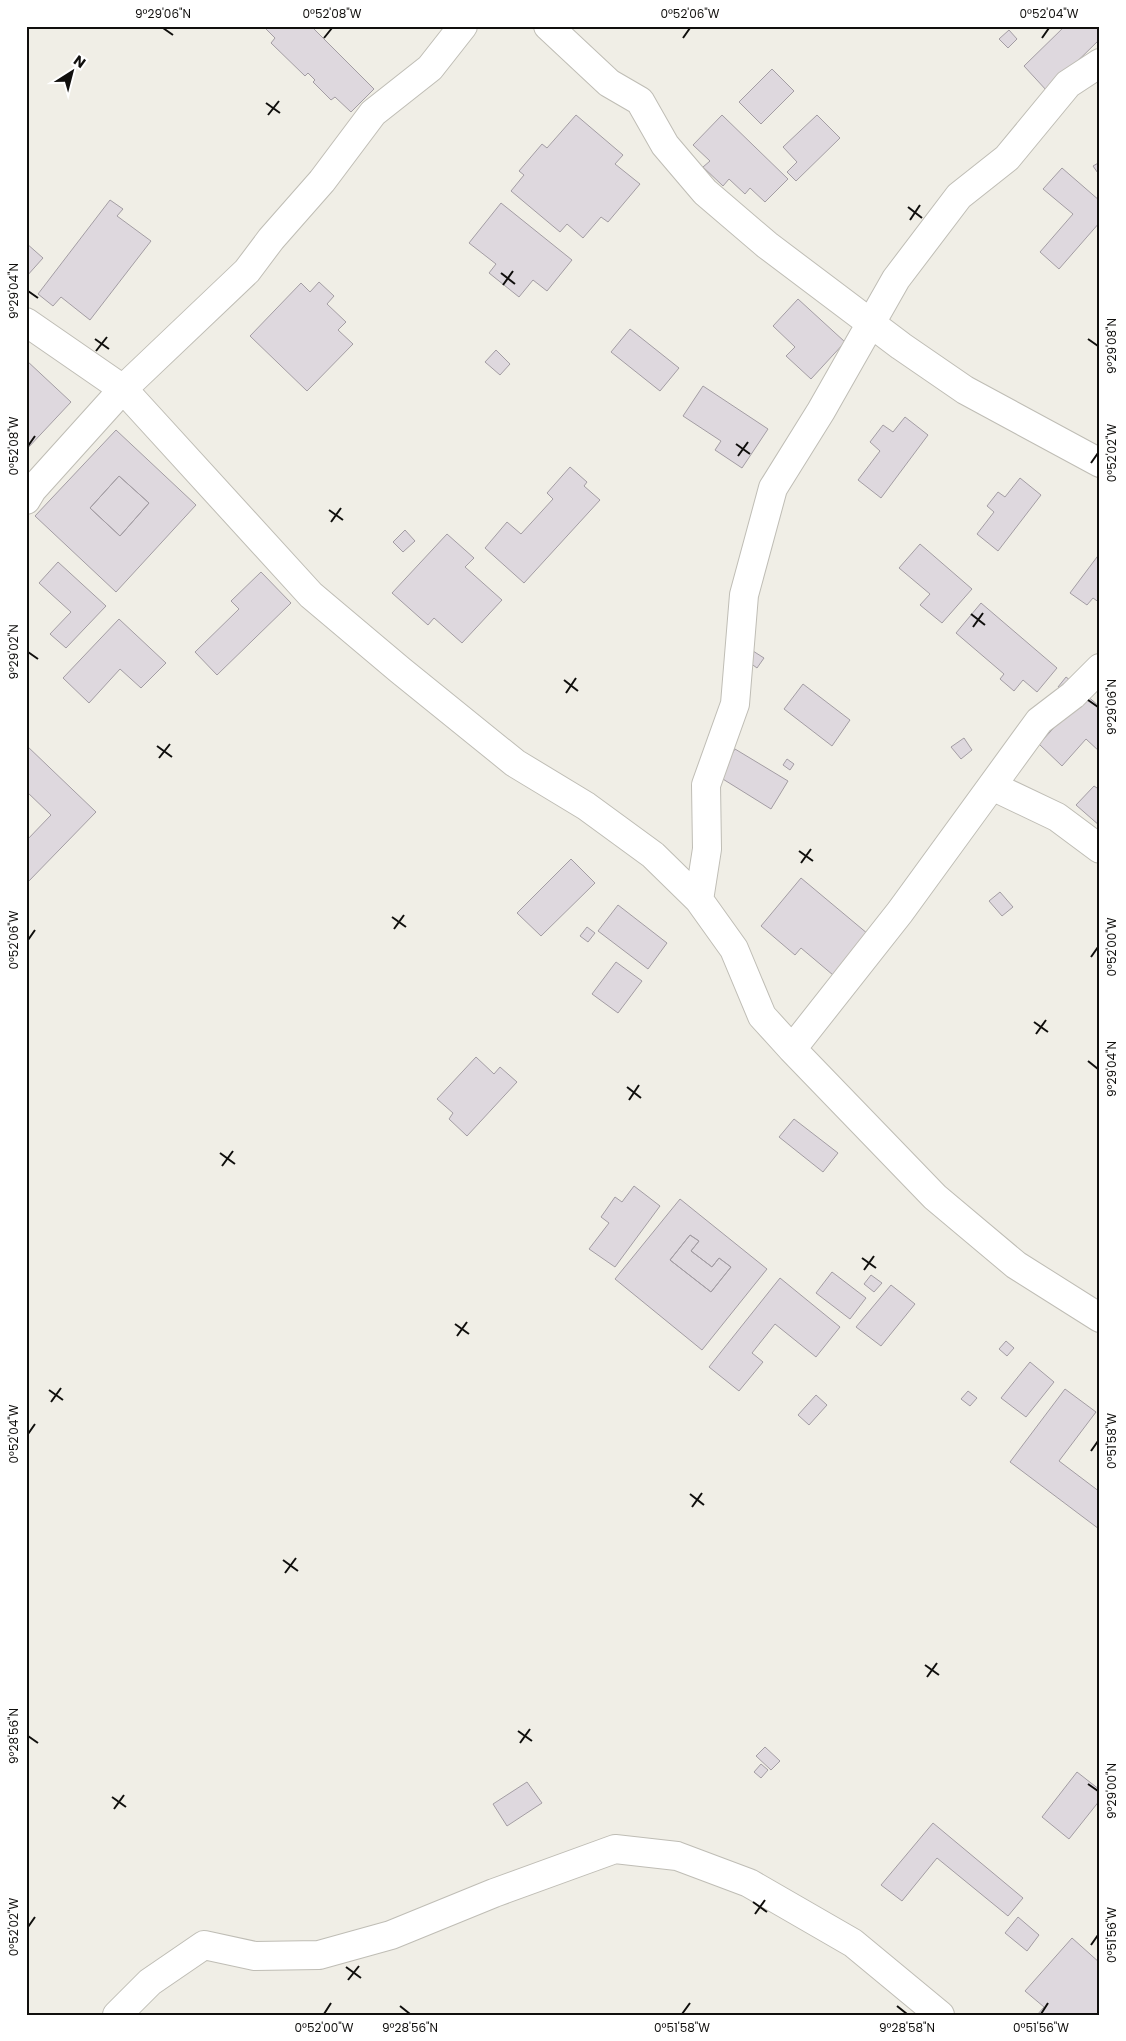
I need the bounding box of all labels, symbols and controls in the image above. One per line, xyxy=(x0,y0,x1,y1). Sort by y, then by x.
text: 9°29'06"N xyxy=(135,5,191,22)
text: 0°52'08"W xyxy=(302,5,362,22)
text: 0°52'06"W xyxy=(660,5,720,22)
text: 0°52'04"W xyxy=(1019,5,1079,22)
north arrow xyxy=(48,48,98,98)
text: N xyxy=(70,50,90,73)
text: 9°29'04"N xyxy=(5,263,22,319)
text: 9°29'08"N xyxy=(1103,318,1120,374)
text: 0°52'08"W xyxy=(5,416,22,476)
text: 0°52'02"W xyxy=(1103,423,1120,482)
text: 9°29'02"N xyxy=(5,624,22,680)
text: 9°29'06"N xyxy=(1103,679,1120,735)
text: 0°52'06"W xyxy=(5,910,22,970)
text: 0°52'00"W xyxy=(1103,917,1120,977)
text: 9°29'04"N xyxy=(1103,1041,1120,1097)
text: 0°52'04"W xyxy=(5,1404,22,1464)
text: 0°51'58"W xyxy=(1103,1413,1120,1469)
text: 9°28'56"N xyxy=(5,1708,22,1764)
text: 9°29'00"N xyxy=(1103,1763,1120,1819)
text: 0°52'02"W xyxy=(5,1897,22,1956)
text: 0°51'56"W xyxy=(1103,1907,1120,1963)
text: 0°52'00"W xyxy=(294,2019,354,2036)
text: 9°28'56"N xyxy=(382,2019,438,2036)
text: 0°51'58"W xyxy=(654,2019,710,2036)
text: 9°28'58"N xyxy=(879,2019,935,2036)
text: 0°51'56"W xyxy=(1013,2019,1069,2036)

